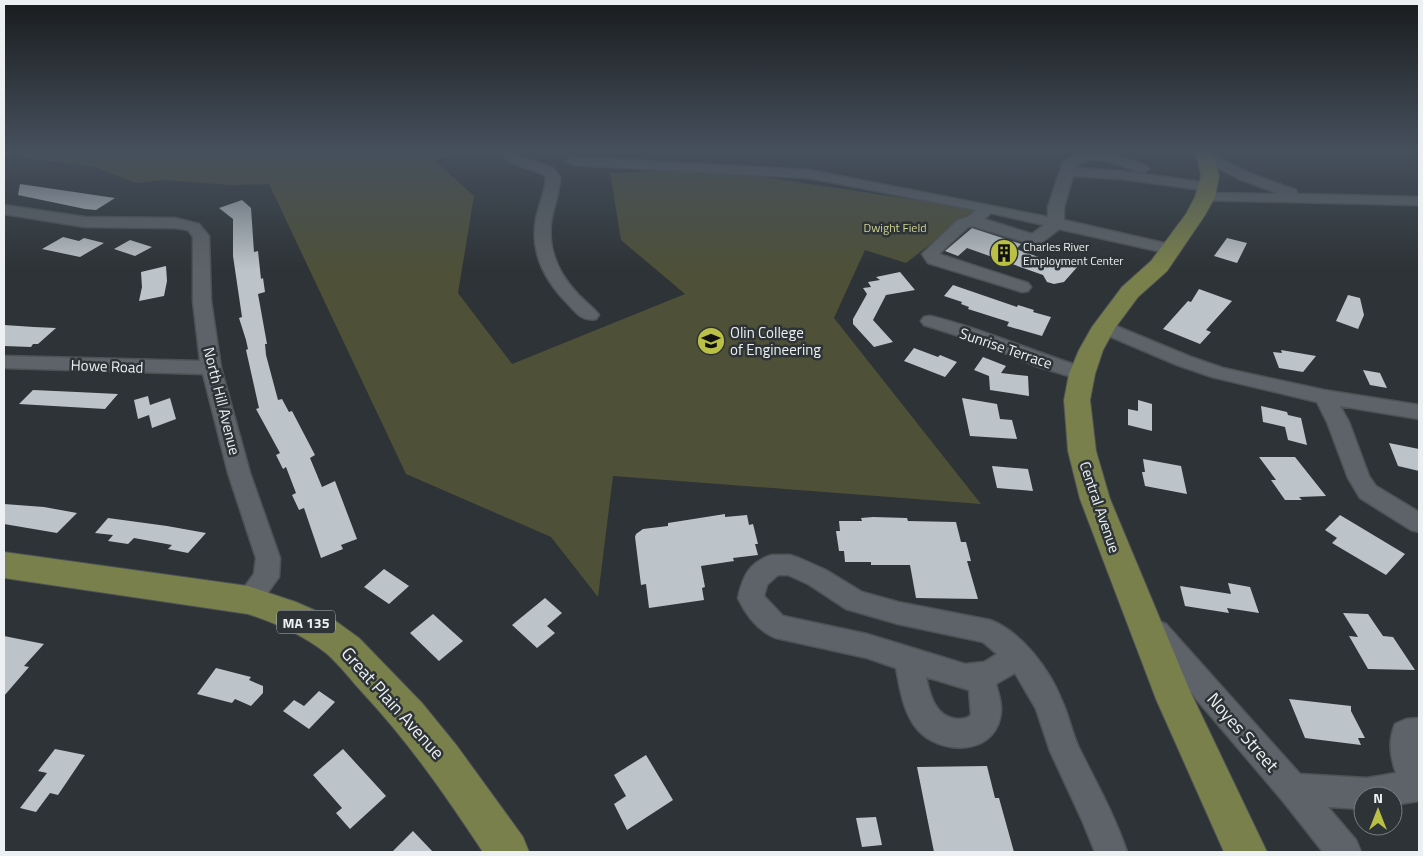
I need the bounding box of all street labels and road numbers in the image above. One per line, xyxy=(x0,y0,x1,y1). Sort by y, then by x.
street label: Sunrise Terrace xyxy=(957,321,1055,375)
street label: North Hill Avenue xyxy=(197,345,247,457)
street label: Howe Road xyxy=(70,353,144,379)
street label: Central Avenue xyxy=(1074,458,1126,556)
road number: MA 135 xyxy=(277,610,335,634)
street label: Great Plain Avenue xyxy=(335,641,451,765)
street label: Noyes Street xyxy=(1201,686,1286,778)

